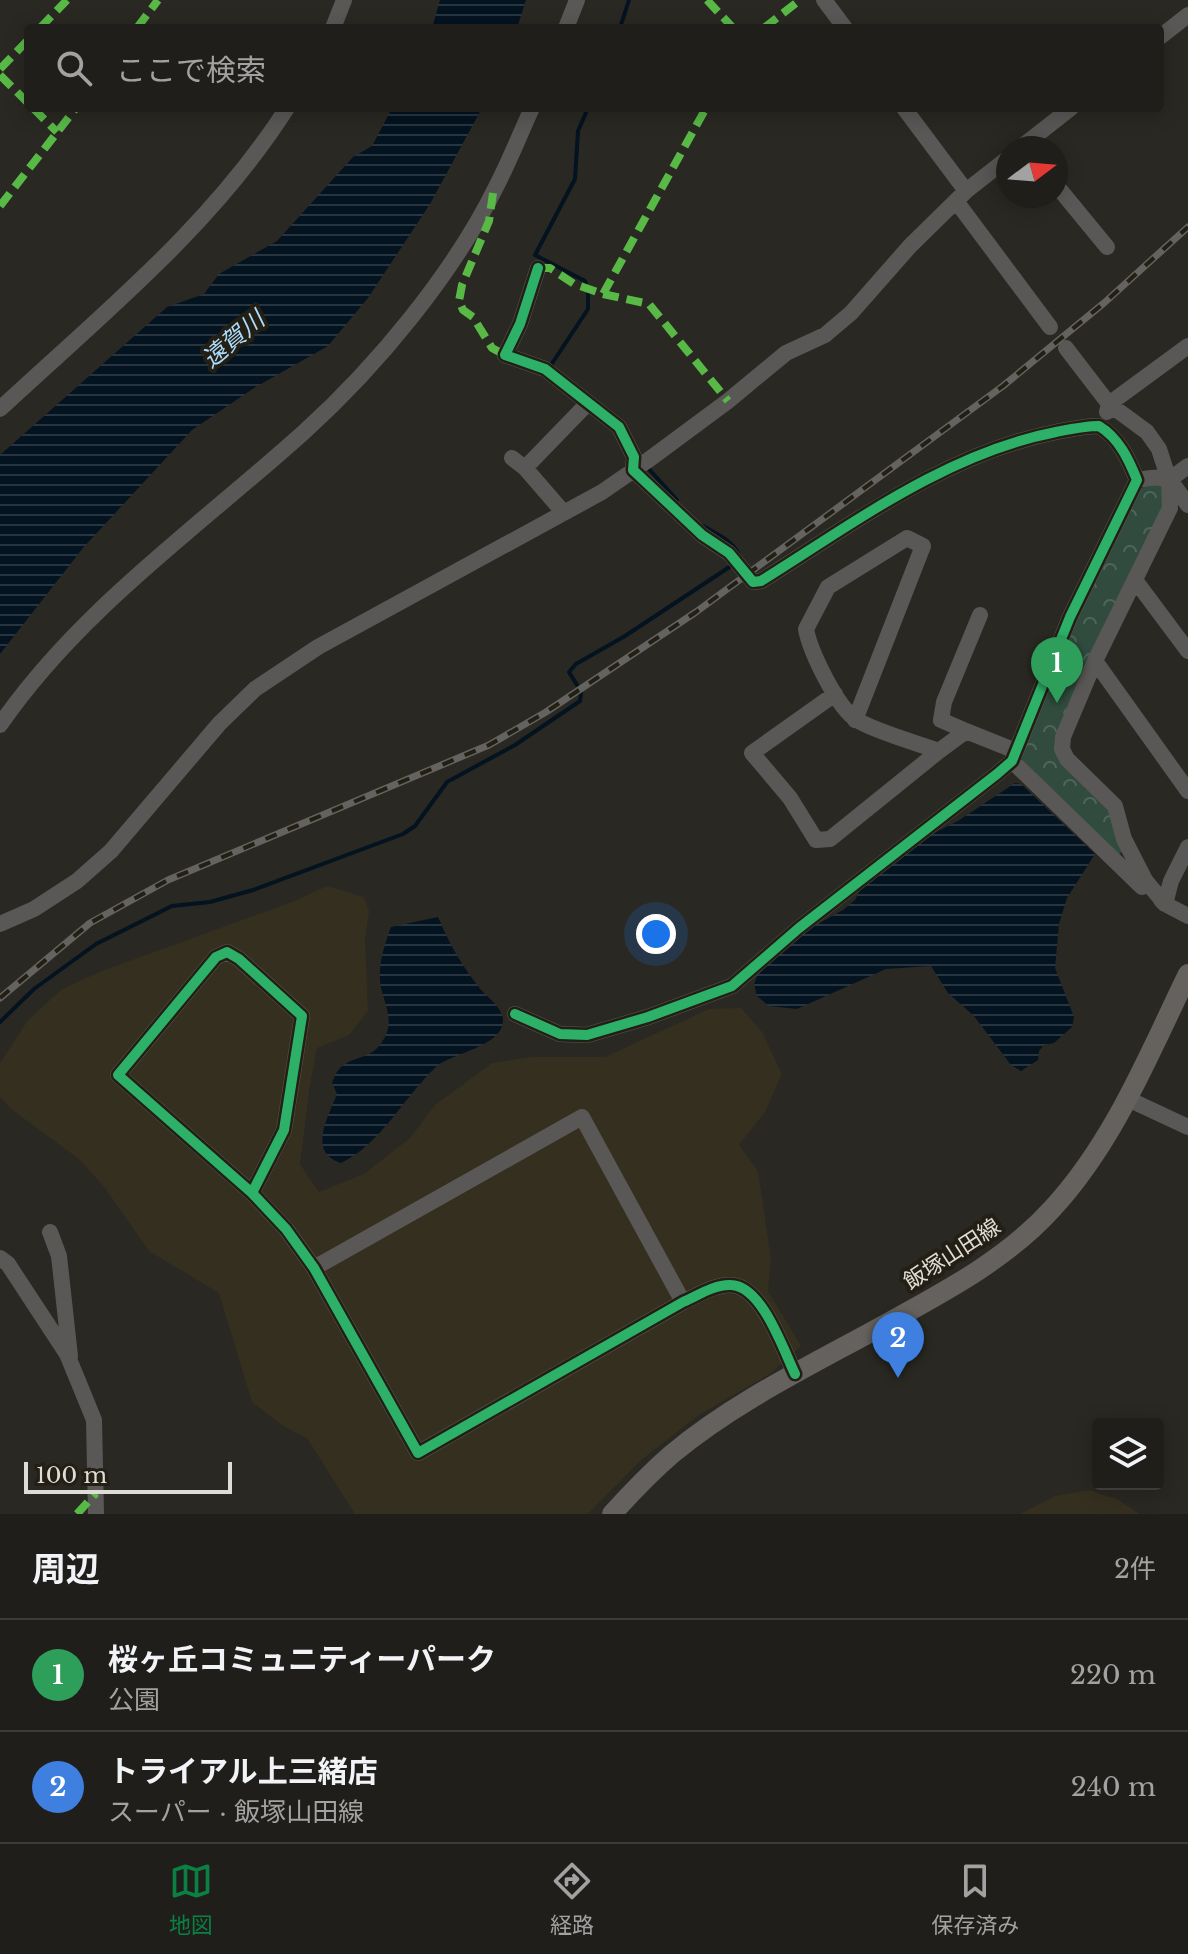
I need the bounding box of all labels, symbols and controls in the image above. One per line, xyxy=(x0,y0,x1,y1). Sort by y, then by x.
search box xyxy=(24,24,1164,112)
icon: search xyxy=(52,46,96,90)
text: ここで検索 xyxy=(116,52,266,89)
north arrow xyxy=(996,136,1068,208)
water label: 遠賀川 xyxy=(196,303,272,373)
pin: 1 xyxy=(1031,637,1083,703)
your location xyxy=(636,914,676,954)
street label: 飯塚山田線 xyxy=(899,1213,1005,1295)
pin: 2 xyxy=(872,1312,924,1378)
map controls xyxy=(1092,1418,1164,1490)
button: layers xyxy=(1092,1418,1164,1490)
scale bar xyxy=(24,1458,232,1494)
text: 100 m xyxy=(36,1462,107,1489)
text: 周辺 xyxy=(32,1548,100,1590)
text: 2件 xyxy=(1114,1553,1156,1585)
text: 桜ヶ丘コミュニティーパーク xyxy=(108,1641,496,1678)
text: 1 xyxy=(52,1659,64,1691)
text: 220 m xyxy=(1070,1659,1156,1691)
text: 公園 xyxy=(108,1684,160,1716)
text: トライアル上三緒店 xyxy=(108,1753,378,1790)
text: 2 xyxy=(50,1771,66,1803)
text: 240 m xyxy=(1071,1771,1156,1803)
text: スーパー · 飯塚山田線 xyxy=(108,1796,364,1828)
tab: 地図 xyxy=(169,1859,213,1939)
tab: 経路 xyxy=(550,1859,594,1939)
tab: 保存済み xyxy=(931,1859,1019,1939)

